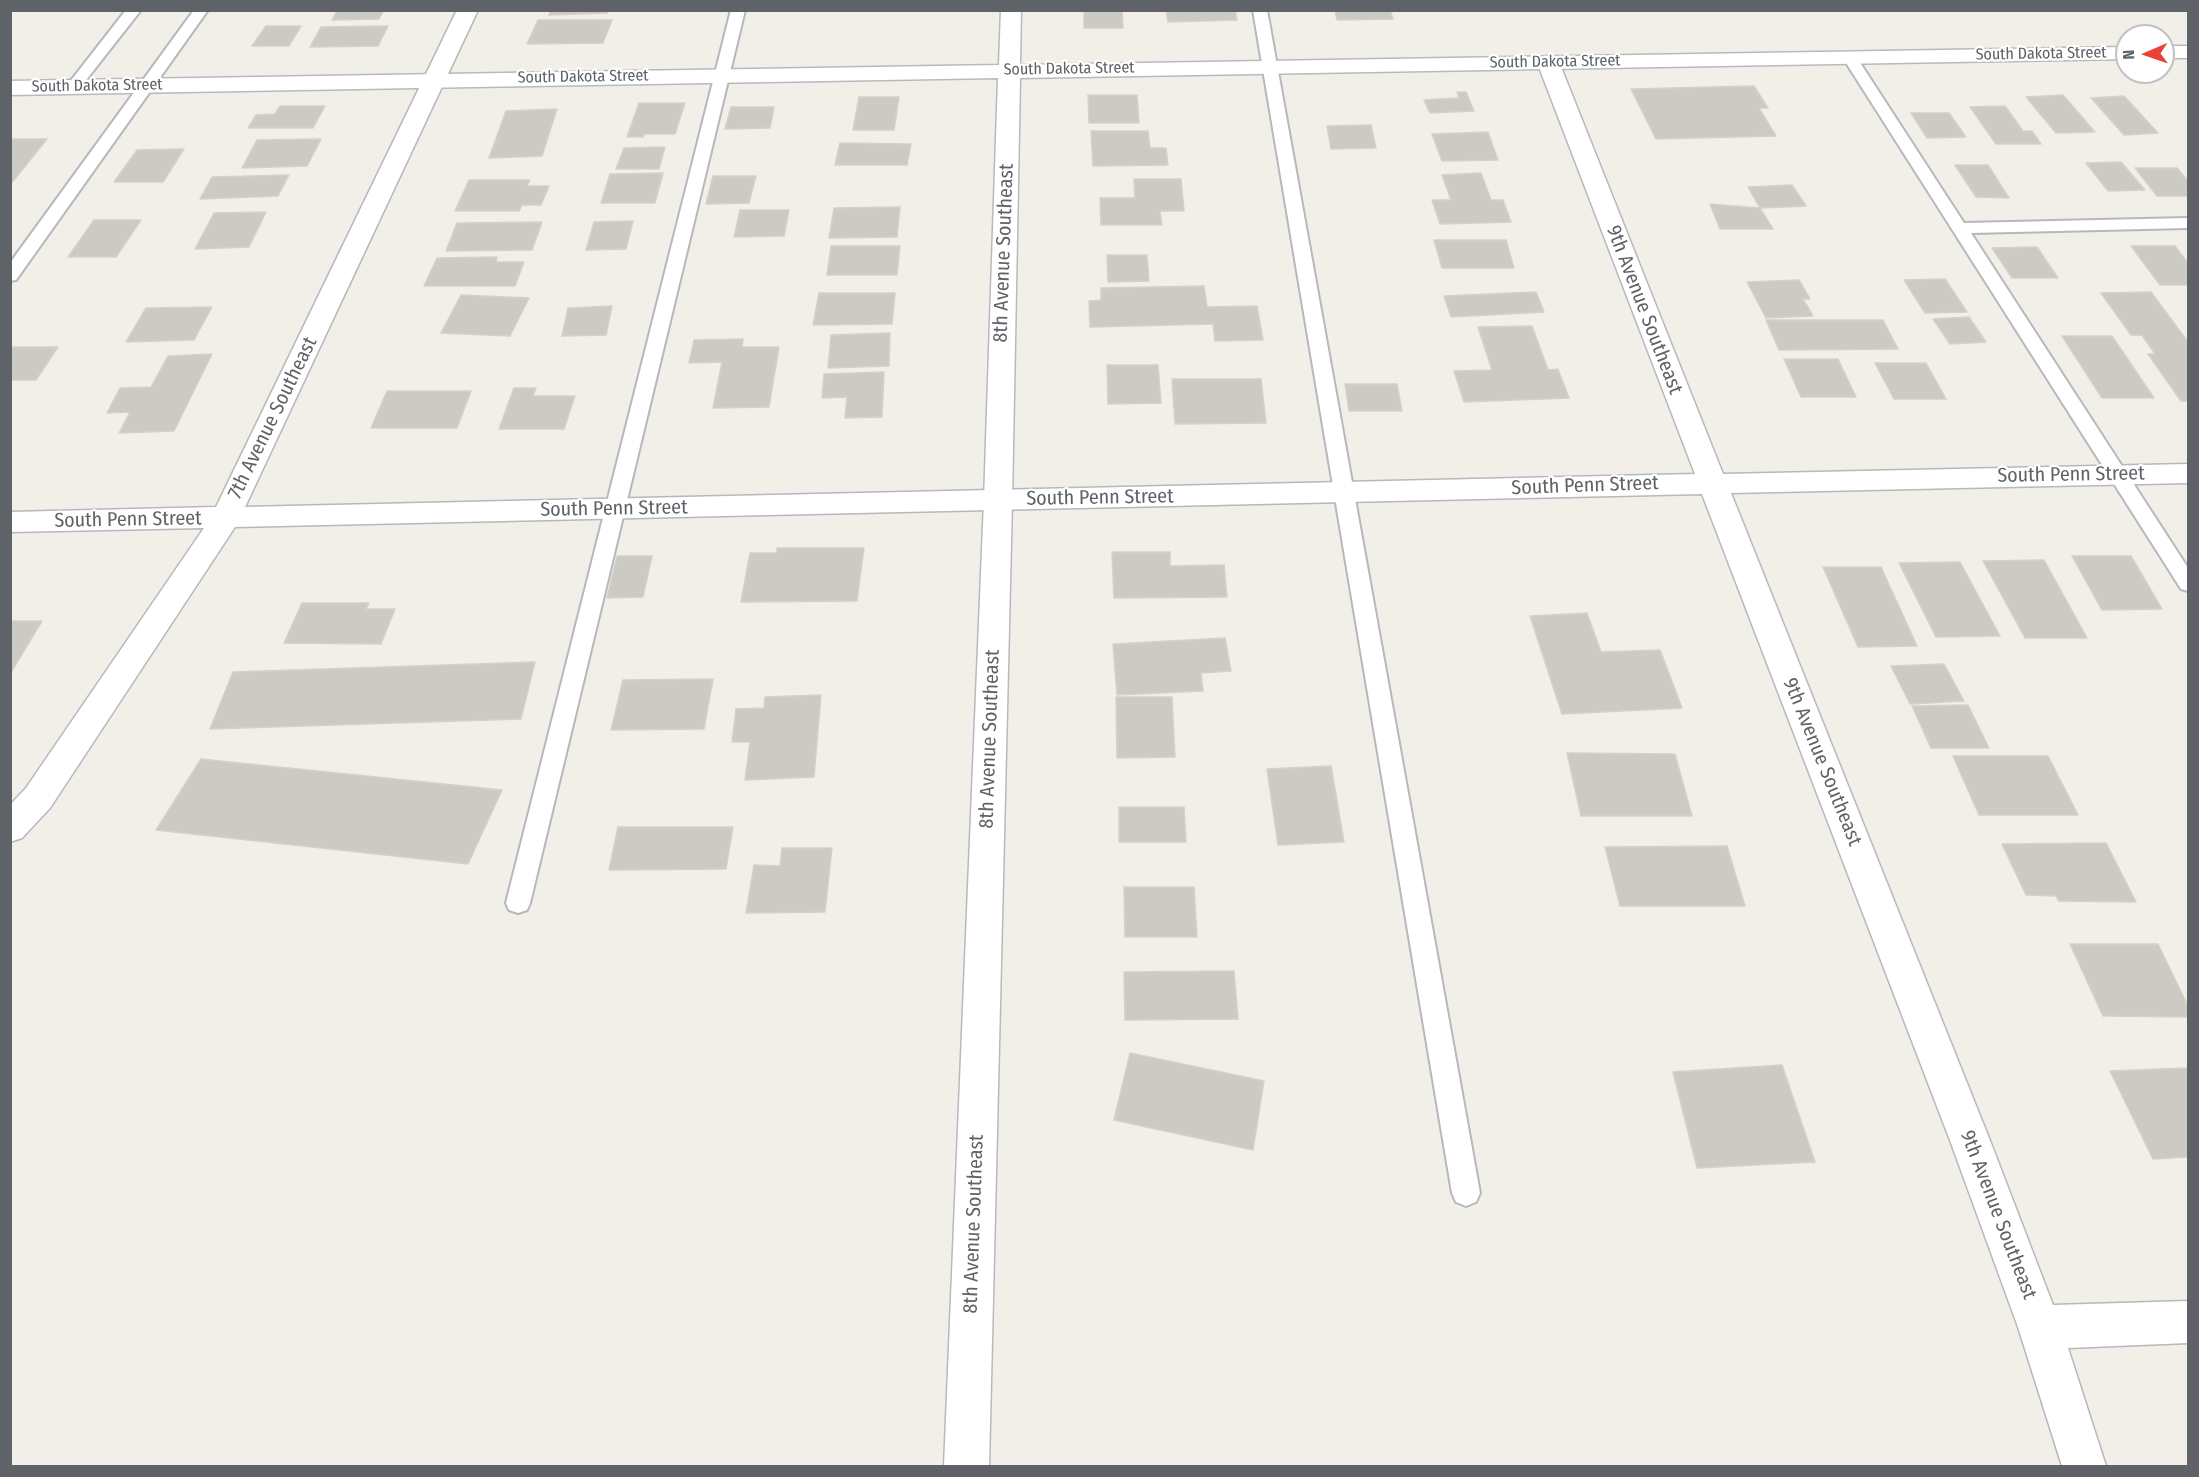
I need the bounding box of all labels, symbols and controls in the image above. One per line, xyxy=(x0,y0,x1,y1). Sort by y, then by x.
north arrow xyxy=(2115,24,2175,84)
street label: South Dakota Street xyxy=(1975,43,2107,65)
text: N xyxy=(2119,49,2138,60)
street label: South Dakota Street xyxy=(1489,51,1621,73)
street label: South Dakota Street xyxy=(1003,58,1135,80)
street label: South Dakota Street xyxy=(517,66,649,88)
street label: South Dakota Street xyxy=(31,75,163,97)
street label: 8th Avenue Southeast xyxy=(989,163,1019,343)
street label: 9th Avenue Southeast xyxy=(1601,222,1687,398)
street label: 7th Avenue Southeast xyxy=(223,333,323,503)
street label: South Penn Street xyxy=(1997,462,2145,488)
street label: South Penn Street xyxy=(1511,471,1659,501)
street label: South Penn Street xyxy=(1026,485,1174,511)
street label: South Penn Street xyxy=(540,496,688,522)
street label: South Penn Street xyxy=(54,507,202,533)
street label: 8th Avenue Southeast xyxy=(975,649,1005,829)
street label: 9th Avenue Southeast xyxy=(1777,675,1867,849)
street label: 9th Avenue Southeast xyxy=(1955,1127,2041,1303)
street label: 8th Avenue Southeast xyxy=(959,1134,989,1314)

